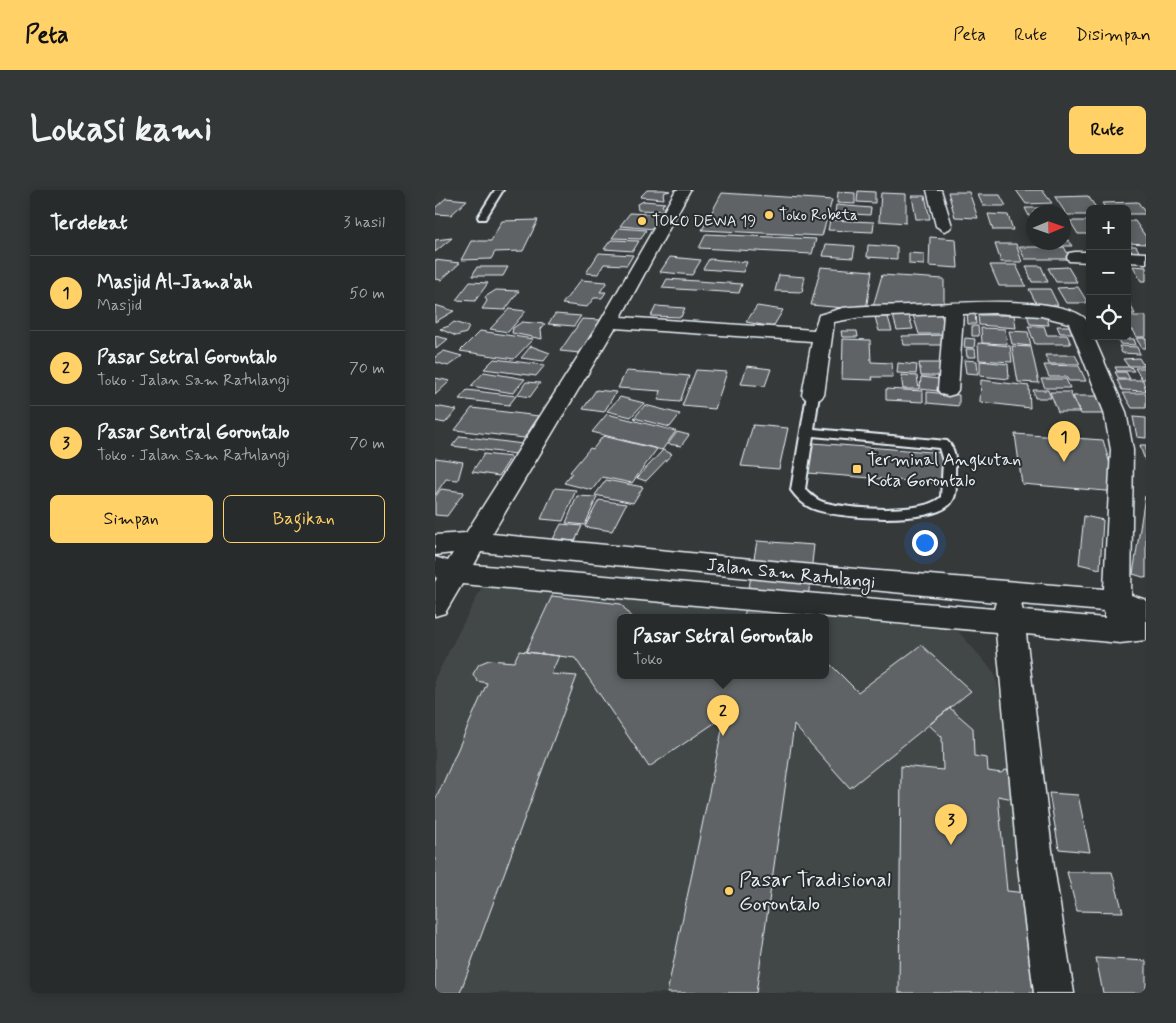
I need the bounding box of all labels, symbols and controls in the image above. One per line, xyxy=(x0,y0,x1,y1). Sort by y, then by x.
text: Peta xyxy=(25,20,69,51)
text: Peta xyxy=(953,23,986,47)
text: Rute xyxy=(1014,23,1047,47)
text: Disimpan xyxy=(1075,23,1151,47)
button: Rute xyxy=(1069,106,1146,154)
text: Lokasi kami xyxy=(30,107,212,153)
north arrow xyxy=(1026,205,1071,250)
map controls xyxy=(1086,205,1131,340)
button: + xyxy=(1086,205,1131,250)
place label: Toko Robeta xyxy=(779,206,858,226)
text: Terdekat xyxy=(50,209,128,237)
marker: Toko Robeta xyxy=(763,209,775,221)
text: 3 hasil xyxy=(343,212,385,233)
place label: TOKO DEWA 19 xyxy=(652,212,756,232)
marker: TOKO DEWA 19 xyxy=(636,215,648,227)
button: − xyxy=(1086,250,1131,295)
text: Masjid Al-Jama'ah xyxy=(97,270,253,295)
text: 1 xyxy=(62,283,70,304)
text: 50 m xyxy=(349,283,385,304)
text: Masjid xyxy=(97,295,142,316)
button: locate xyxy=(1086,295,1131,340)
text: Pasar Setral Gorontalo xyxy=(97,345,277,370)
text: 2 xyxy=(62,358,70,379)
text: 70 m xyxy=(349,358,385,379)
text: Toko · Jalan Sam Ratulangi xyxy=(97,370,290,391)
text: Pasar Sentral Gorontalo xyxy=(97,420,289,445)
pin: 1 xyxy=(1048,421,1080,462)
text: 3 xyxy=(62,433,70,454)
text: 70 m xyxy=(349,433,385,454)
text: Toko · Jalan Sam Ratulangi xyxy=(97,445,290,466)
place label: Terminal Angkutan Kota Gorontalo xyxy=(867,448,1021,493)
marker: Terminal Angkutan Kota Gorontalo xyxy=(851,463,863,475)
button: Simpan xyxy=(50,495,213,543)
button: Bagikan xyxy=(223,495,385,543)
your location xyxy=(912,530,938,556)
street label: Jalan Sam Ratulangi xyxy=(705,553,877,596)
popup xyxy=(617,614,829,679)
text: Pasar Setral Gorontalo xyxy=(633,624,813,649)
text: Toko xyxy=(633,649,663,670)
pin: 2 xyxy=(707,695,739,736)
pin: 3 xyxy=(935,804,967,845)
place label: Pasar Tradisional Gorontalo xyxy=(739,866,891,918)
marker: Pasar Tradisional Gorontalo xyxy=(723,885,735,897)

